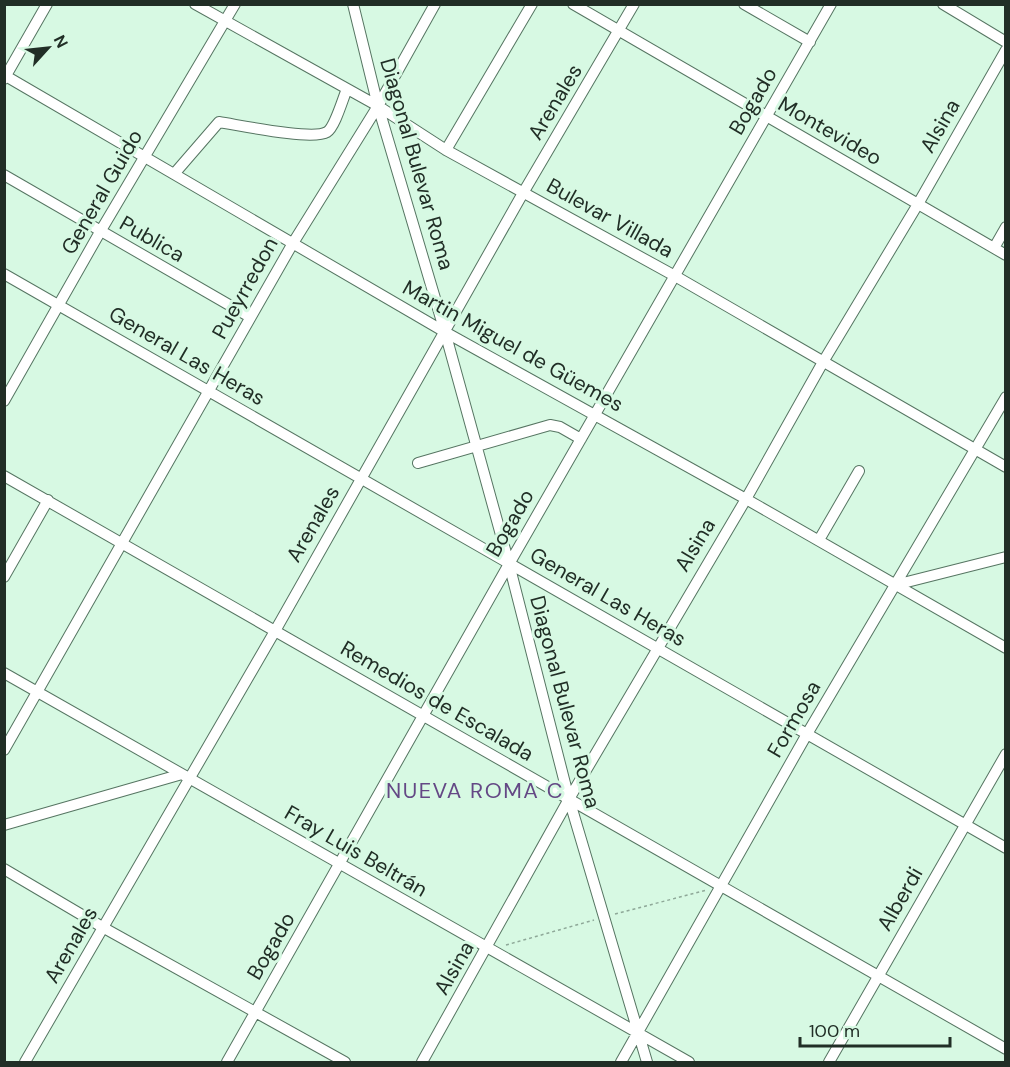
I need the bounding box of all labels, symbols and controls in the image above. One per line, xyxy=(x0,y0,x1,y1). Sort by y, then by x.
north arrow xyxy=(18,18,78,78)
text: N xyxy=(49,31,73,51)
street label: Diagonal Bulevar Roma xyxy=(373,55,461,273)
street label: Arenales xyxy=(521,59,589,145)
street label: Bogado xyxy=(723,62,783,140)
street label: Montevideo xyxy=(773,90,887,172)
street label: Alsina xyxy=(913,94,967,158)
street label: General Guido xyxy=(55,124,149,260)
street label: Bulevar Villada xyxy=(542,172,678,264)
street label: Publica xyxy=(114,209,190,269)
street label: Pueyrredon xyxy=(206,232,284,344)
street label: Martin Miguel de Güemes xyxy=(398,274,628,418)
street label: General Las Heras xyxy=(104,300,270,412)
street label: Arenales xyxy=(280,481,346,567)
street label: Bogado xyxy=(480,484,540,562)
street label: Alsina xyxy=(668,513,722,577)
street label: General Las Heras xyxy=(525,541,691,653)
street label: Diagonal Bulevar Roma xyxy=(523,593,607,811)
street label: Remedios de Escalada xyxy=(335,634,539,768)
street label: Formosa xyxy=(761,676,827,762)
district label: NUEVA ROMA C xyxy=(386,776,564,805)
street label: Fray Luis Beltrán xyxy=(280,799,432,903)
street label: Alberdi xyxy=(871,862,929,936)
street label: Arenales xyxy=(38,902,104,988)
street label: Bogado xyxy=(241,907,301,985)
street label: Alsina xyxy=(427,936,481,1000)
scale bar xyxy=(800,1010,950,1048)
text: 100 m xyxy=(809,1019,860,1043)

